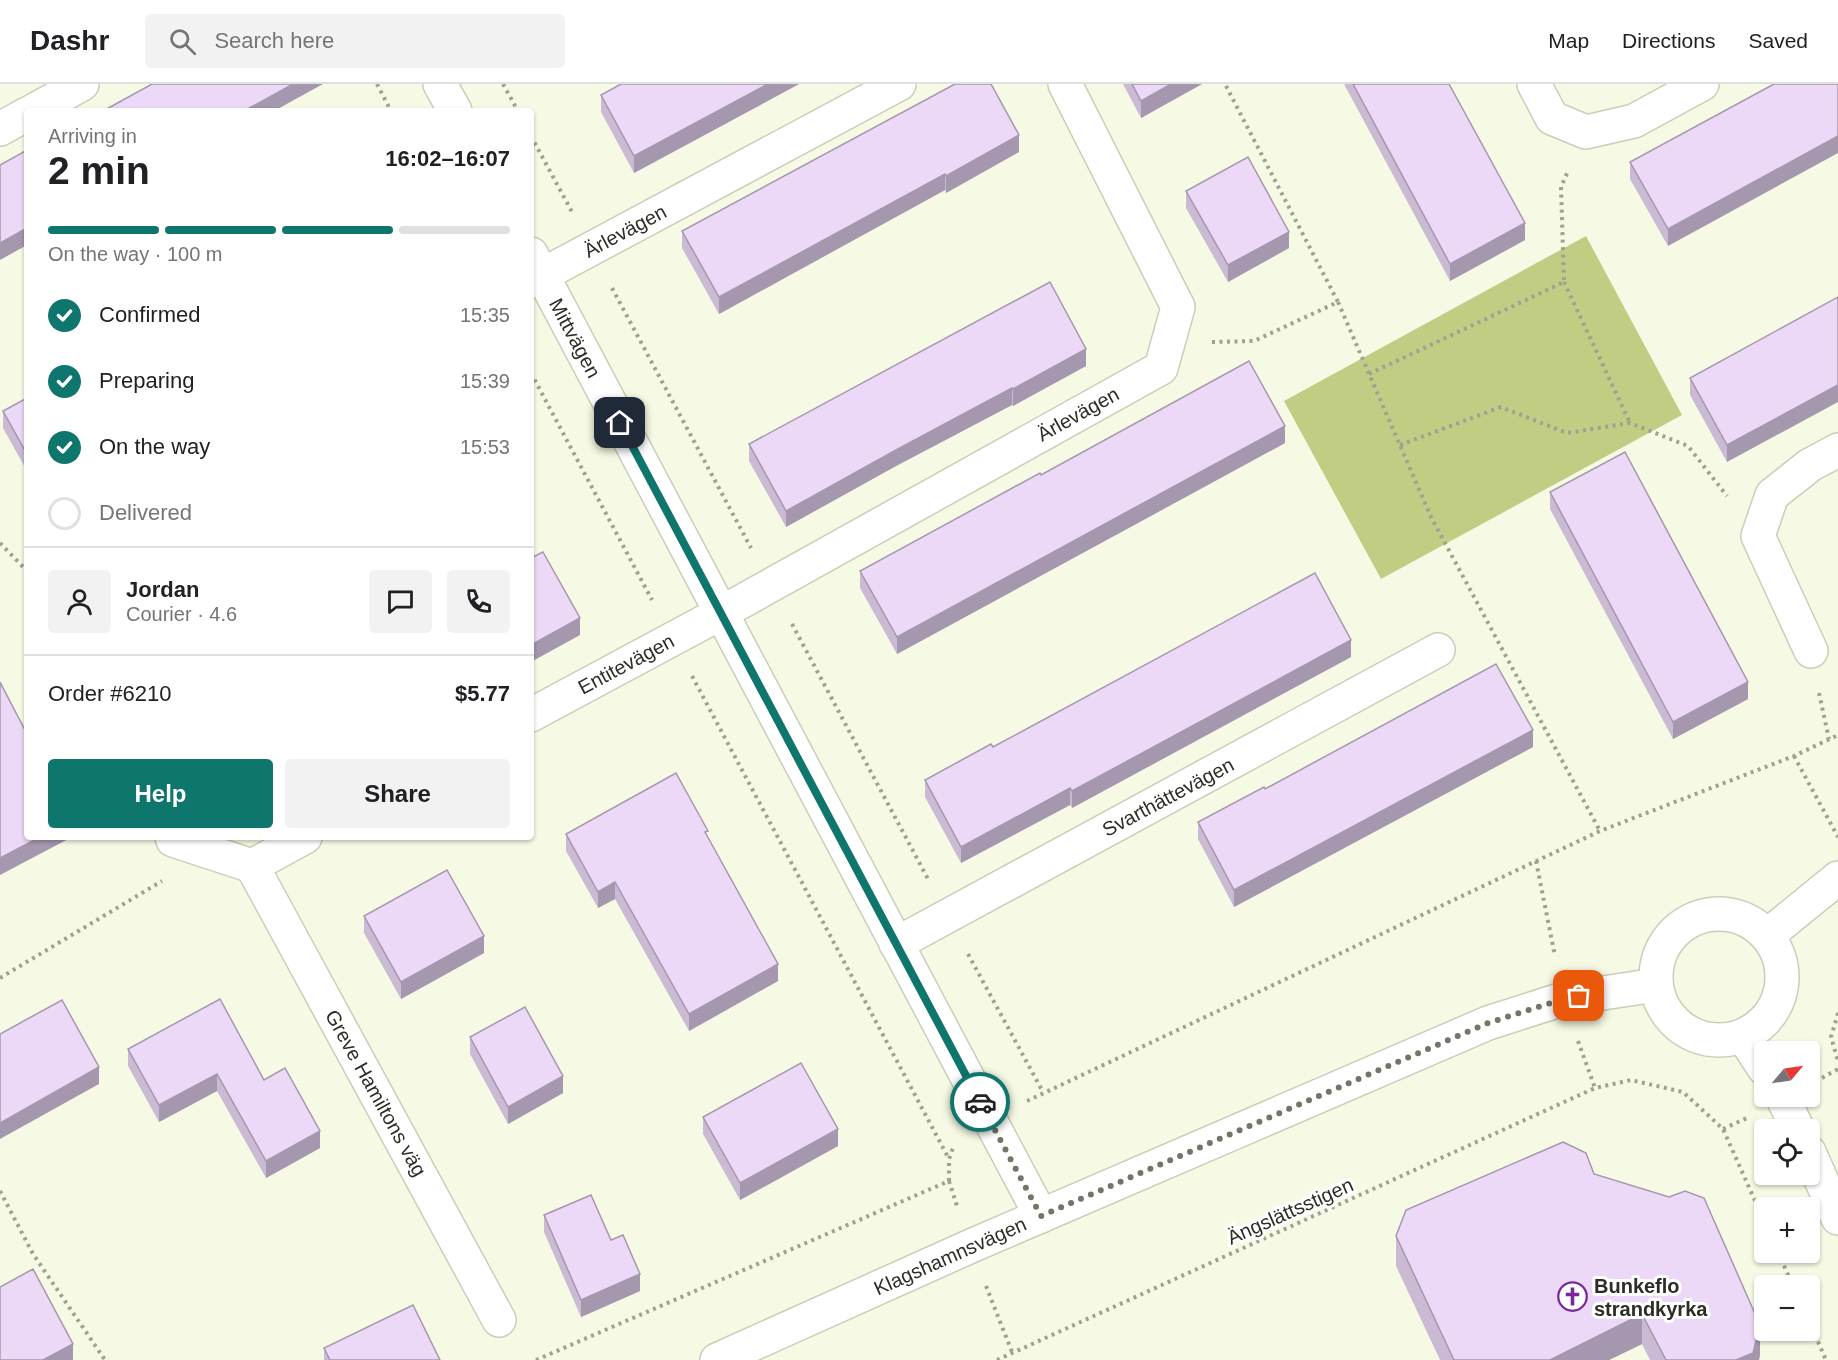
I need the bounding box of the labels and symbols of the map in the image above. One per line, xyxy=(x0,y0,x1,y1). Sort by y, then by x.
street label: Ärlevägen xyxy=(580,200,670,262)
street label: Mittvägen xyxy=(545,295,605,381)
street label: Ärlevägen xyxy=(1033,383,1123,445)
pin xyxy=(594,397,645,448)
street label: Entitevägen xyxy=(574,629,678,699)
street label: Svarthättevägen xyxy=(1099,753,1237,841)
pin xyxy=(1553,970,1604,1021)
street label: Greve Hamiltons väg xyxy=(321,1006,431,1180)
north arrow xyxy=(1754,1041,1820,1107)
courier xyxy=(950,1072,1010,1132)
street label: Ängslättsstigen xyxy=(1224,1173,1356,1249)
street label: Klagshamnsvägen xyxy=(870,1212,1030,1300)
place label: Bunkeflo strandkyrka xyxy=(1594,1275,1708,1320)
church icon: Bunkeflo strandkyrka xyxy=(1557,1281,1589,1313)

